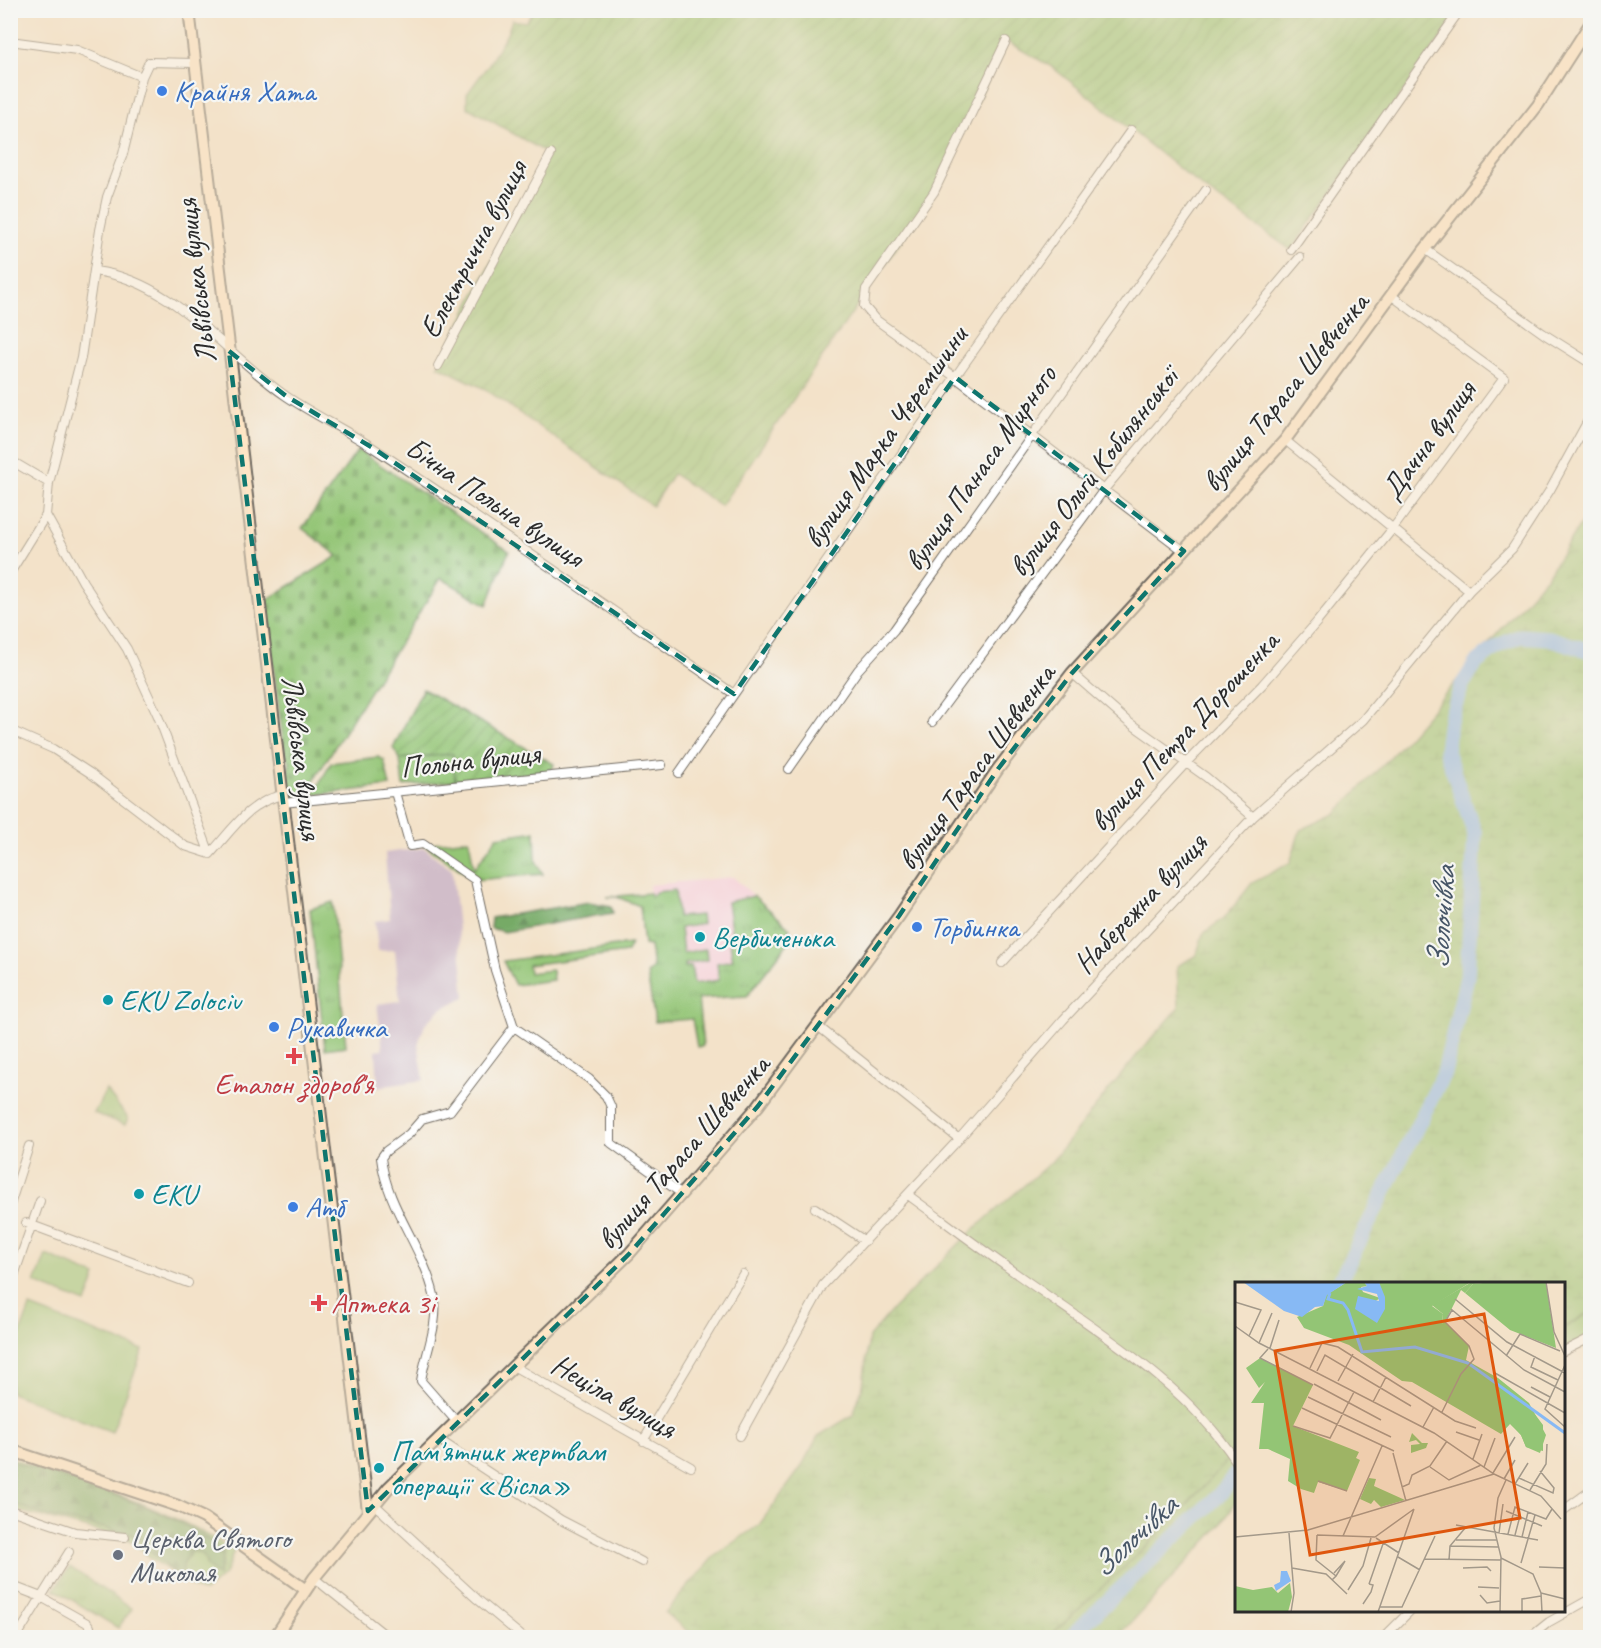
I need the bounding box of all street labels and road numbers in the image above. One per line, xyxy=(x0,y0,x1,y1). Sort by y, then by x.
street label: Електрична вулиця xyxy=(410,151,537,344)
street label: Львівська вулиця xyxy=(167,196,225,365)
street label: вулиця Тараса Шевченка xyxy=(1193,283,1379,499)
street label: вулиця Марка Черемшини xyxy=(794,317,977,555)
street label: вулиця Ольги Кобилянської xyxy=(1000,356,1190,584)
street label: вулиця Панаса Мирного xyxy=(895,357,1066,578)
street label: Дачна вулиця xyxy=(1372,371,1485,507)
street label: Бічна Польна вулиця xyxy=(399,428,594,577)
street label: вулиця Петра Дорошенка xyxy=(1081,621,1289,839)
street label: вулиця Тараса Шевченка xyxy=(888,654,1065,878)
street label: Львівська вулиця xyxy=(273,674,331,843)
street label: Польна вулиця xyxy=(399,734,544,786)
street label: Набережна вулиця xyxy=(1065,824,1216,981)
street label: вулиця Тараса Шевченка xyxy=(588,1045,780,1257)
street label: Неціла вулиця xyxy=(545,1345,684,1448)

